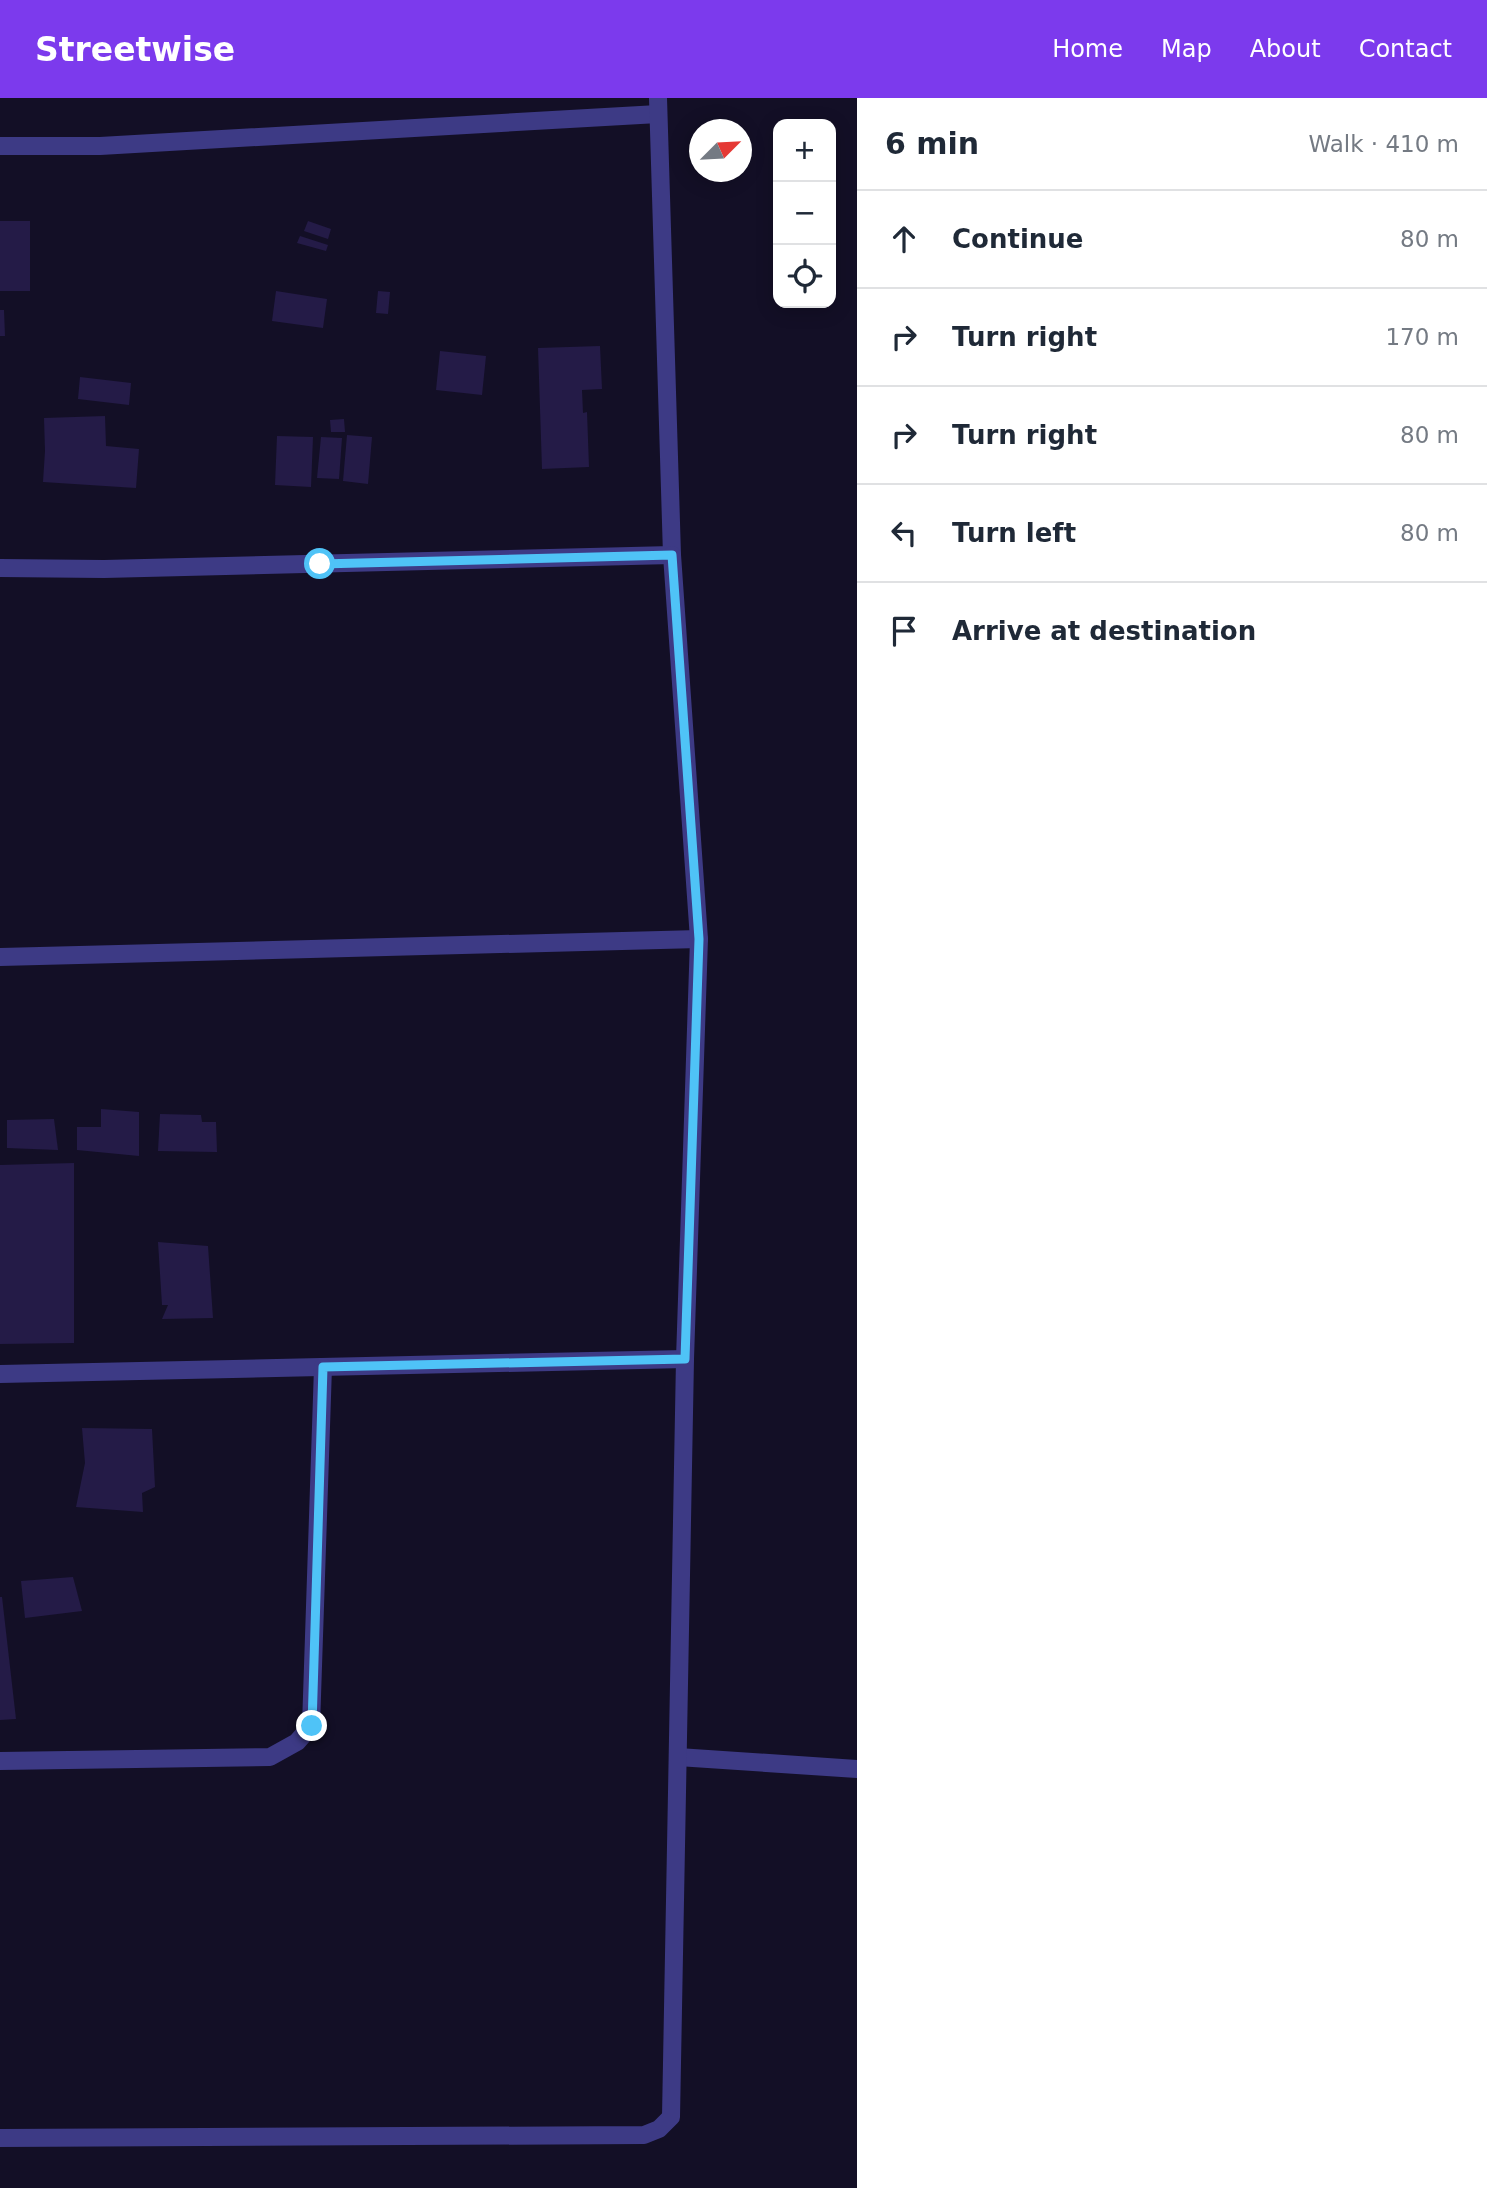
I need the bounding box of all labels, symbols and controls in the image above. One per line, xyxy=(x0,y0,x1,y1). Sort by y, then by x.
text: Streetwise xyxy=(35,30,235,69)
text: Home xyxy=(1052,35,1123,63)
text: Map xyxy=(1161,35,1212,63)
text: About xyxy=(1250,35,1321,63)
text: Contact xyxy=(1359,35,1452,63)
north arrow xyxy=(689,119,752,182)
map controls xyxy=(773,119,836,308)
button: + xyxy=(773,119,836,182)
text: 6 min xyxy=(885,126,979,161)
text: Walk · 410 m xyxy=(1308,131,1459,157)
button: − xyxy=(773,182,836,245)
icon: ahead xyxy=(885,220,923,258)
text: Continue xyxy=(952,224,1083,254)
text: 80 m xyxy=(1400,226,1459,252)
button: locate xyxy=(773,245,836,308)
icon: right xyxy=(885,318,923,356)
text: Turn right xyxy=(952,322,1097,352)
text: 170 m xyxy=(1385,324,1459,350)
icon: right xyxy=(885,416,923,454)
text: Turn right xyxy=(952,420,1097,450)
text: 80 m xyxy=(1400,422,1459,448)
icon: left xyxy=(885,514,923,552)
text: Turn left xyxy=(952,518,1076,548)
text: 80 m xyxy=(1400,520,1459,546)
route start xyxy=(304,548,335,579)
icon: arrive xyxy=(885,612,923,650)
text: Arrive at destination xyxy=(952,616,1256,646)
route end xyxy=(296,1710,327,1741)

